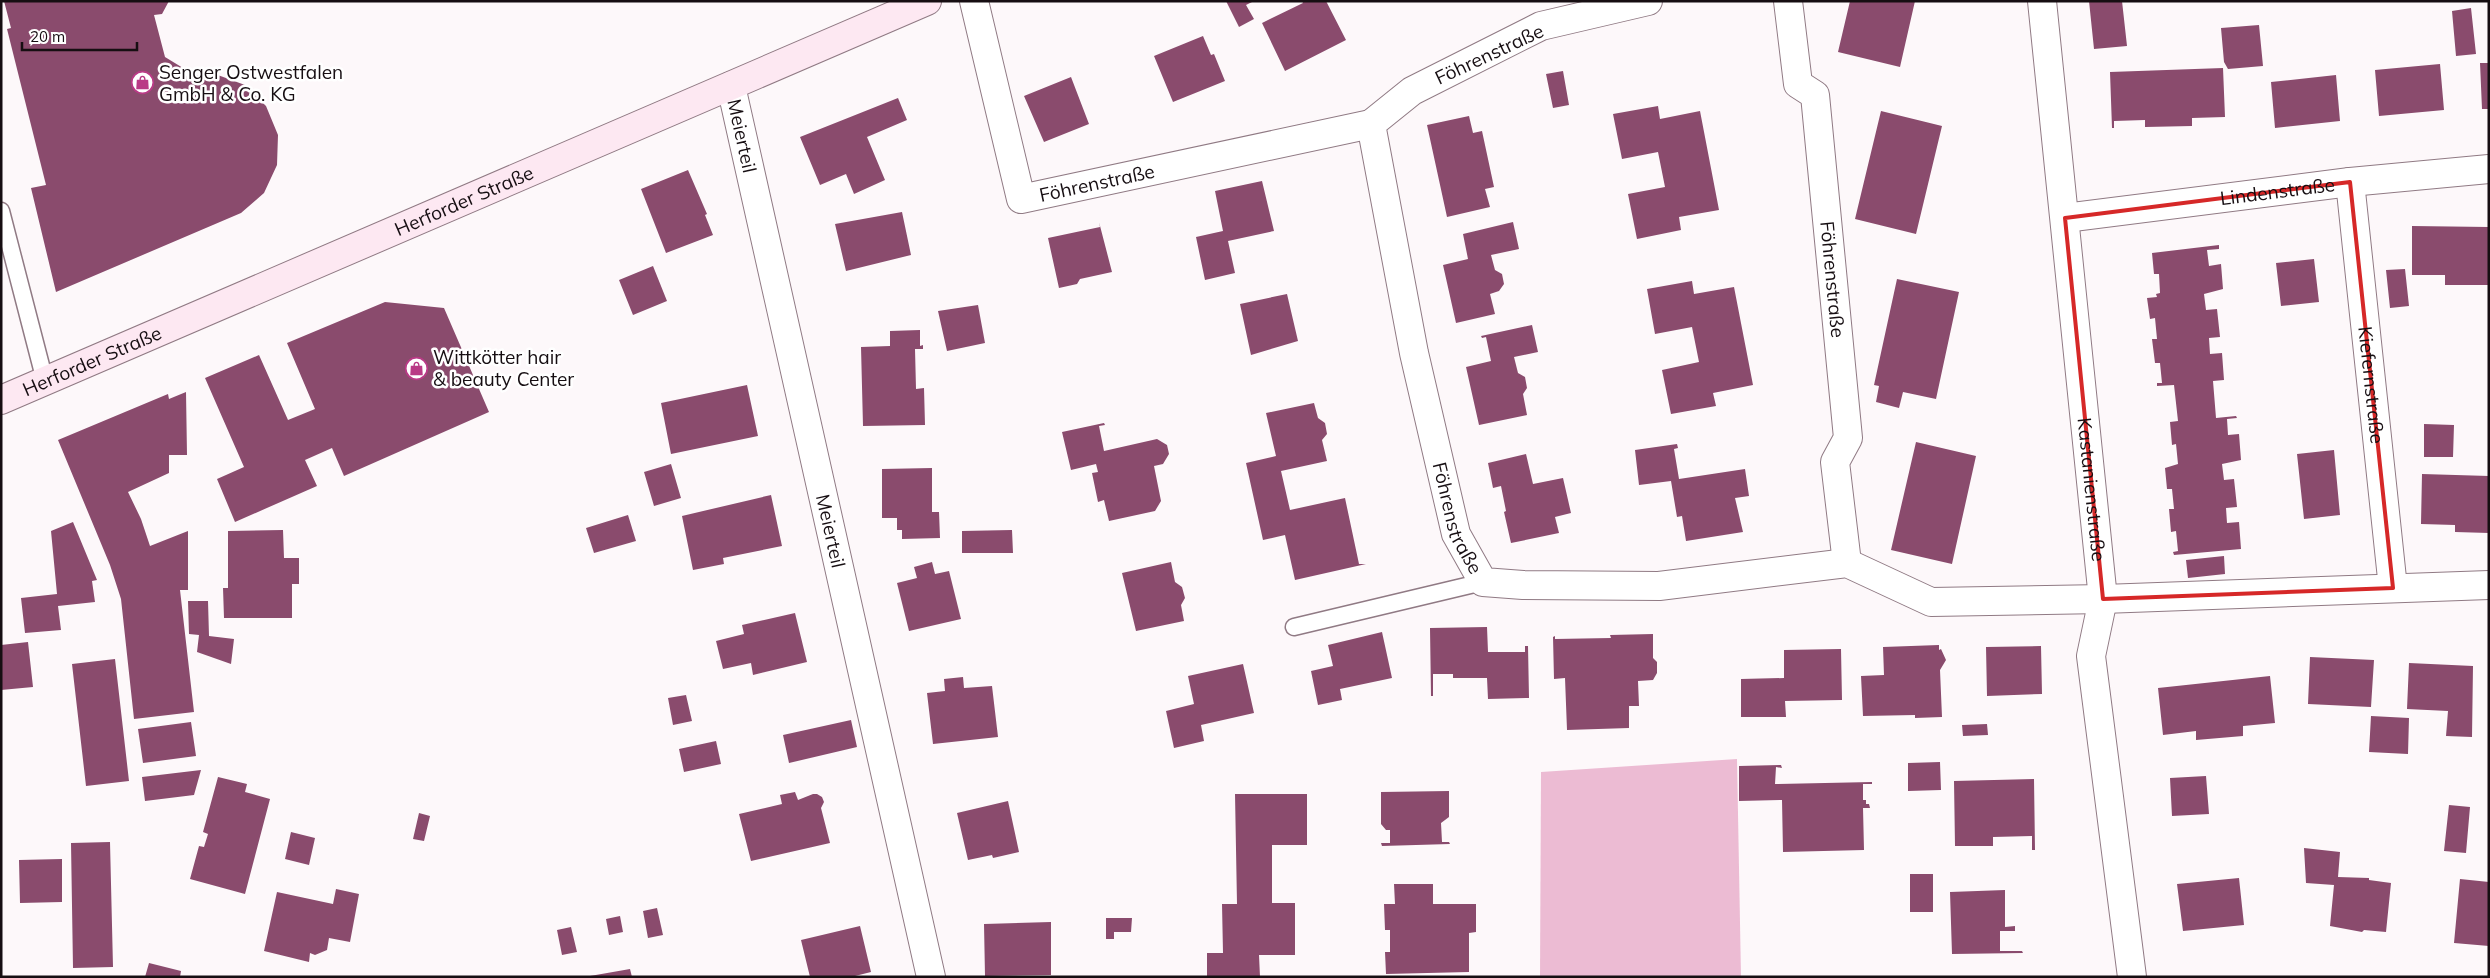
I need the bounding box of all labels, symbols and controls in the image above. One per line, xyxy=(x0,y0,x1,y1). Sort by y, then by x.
street label: Föhrenstraße xyxy=(1431,18,1547,90)
scale bar xyxy=(22,20,138,52)
text: 20 m xyxy=(30,27,65,46)
place label: Senger Ostwestfalen GmbH & Co. KG xyxy=(159,60,343,106)
shop icon: Senger Ostwestfalen GmbH & Co. KG xyxy=(131,71,155,95)
street label: Meierteil xyxy=(722,97,762,175)
street label: Föhrenstraße xyxy=(1037,159,1157,207)
street label: Herforder Straße xyxy=(391,160,537,241)
street label: Lindenstraße xyxy=(2218,172,2336,210)
street label: Föhrenstraße xyxy=(1815,220,1850,339)
street label: Herforder Straße xyxy=(19,320,165,401)
street label: Kiefernstraße xyxy=(2353,325,2390,445)
place label: Wittkötter hair & beauty Center xyxy=(433,345,574,391)
shop icon: Wittkötter hair & beauty Center xyxy=(405,356,429,380)
street label: Kastanienstraße xyxy=(2073,416,2111,563)
street label: Föhrenstraße xyxy=(1428,460,1488,578)
street label: Meierteil xyxy=(811,492,851,570)

